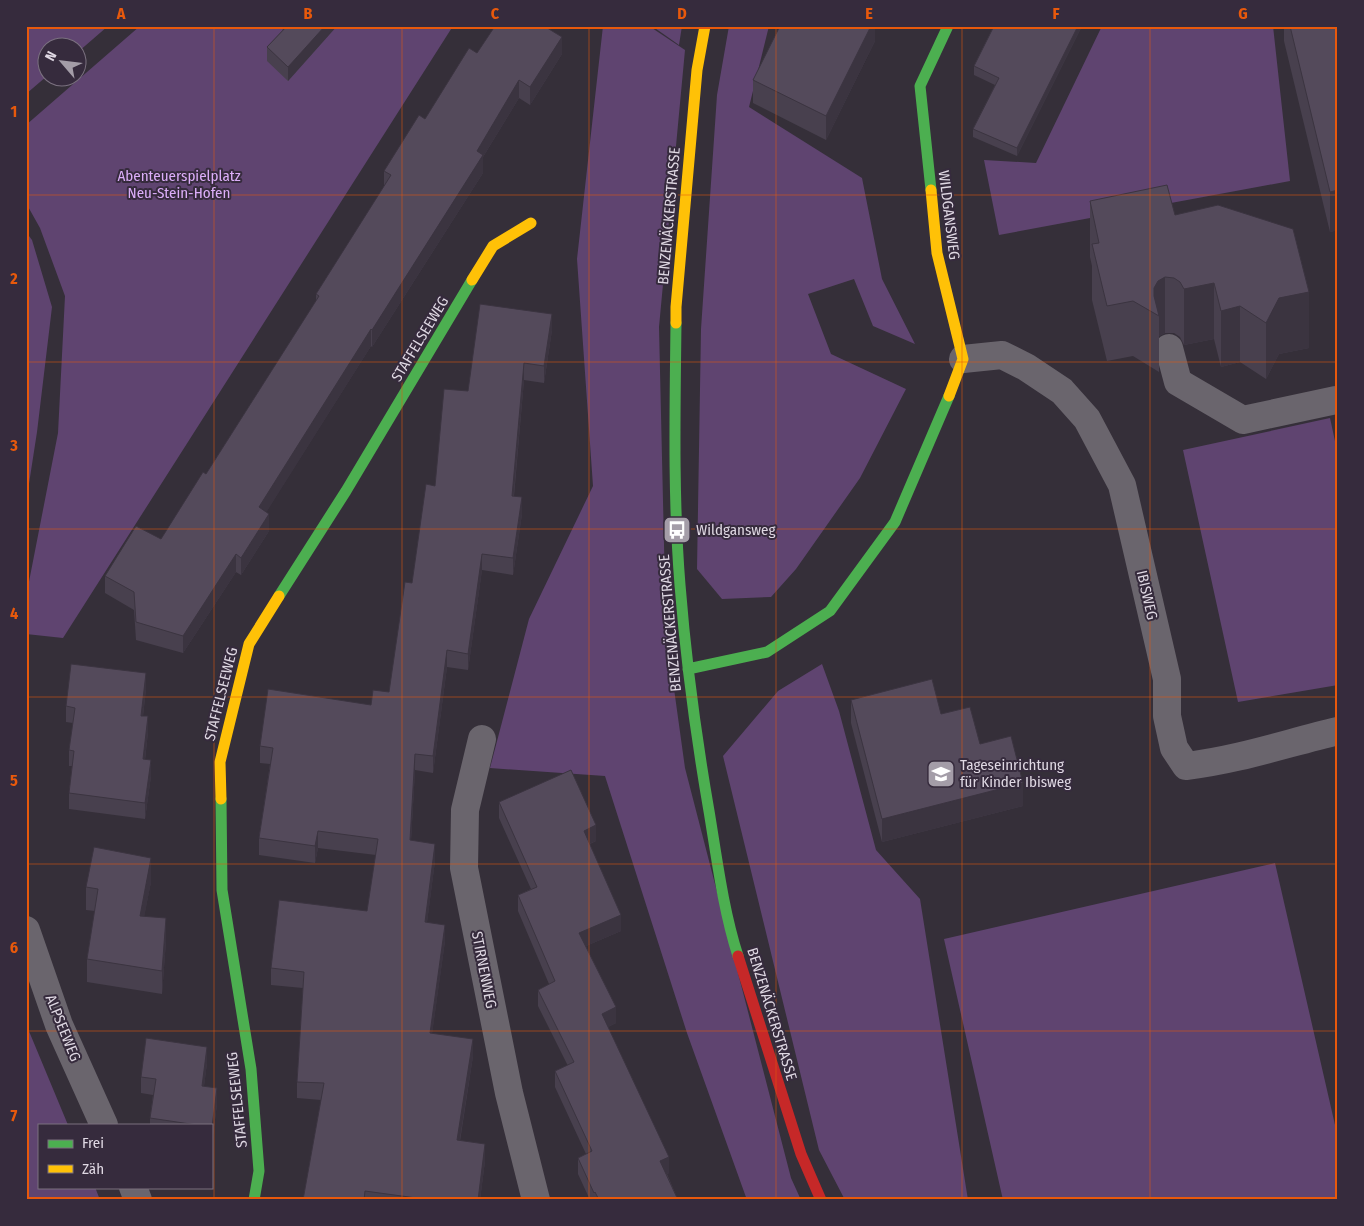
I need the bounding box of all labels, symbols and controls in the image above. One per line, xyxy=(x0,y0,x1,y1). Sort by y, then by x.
text: A xyxy=(116,4,126,23)
text: B xyxy=(304,4,313,23)
text: C xyxy=(491,4,500,23)
text: D xyxy=(677,4,687,23)
text: E xyxy=(865,4,873,23)
text: F xyxy=(1052,4,1060,23)
text: G xyxy=(1238,4,1248,23)
north arrow xyxy=(38,38,88,88)
text: N xyxy=(41,48,60,64)
text: 1 xyxy=(11,102,17,121)
street label: BENZENÄCKERSTRASSE xyxy=(654,147,684,285)
park label: Abenteuerspielplatz Neu-Stein-Hofen xyxy=(117,167,241,202)
street label: WILDGANSWEG xyxy=(935,169,963,261)
text: 2 xyxy=(9,269,18,288)
street label: STAFFELSEEWEG xyxy=(388,293,452,385)
text: 3 xyxy=(9,436,18,455)
bus stop icon: Wildgansweg xyxy=(662,515,692,545)
place label: Wildgansweg xyxy=(696,521,776,539)
street label: BENZENÄCKERSTRASSE xyxy=(655,554,685,692)
street label: IBISWEG xyxy=(1133,569,1161,621)
text: 4 xyxy=(10,604,18,623)
street label: STAFFELSEEWEG xyxy=(201,645,241,743)
place label: Tageseinrichtung für Kinder Ibisweg xyxy=(960,756,1071,791)
school or university icon: Tageseinrichtung für Kinder Ibisweg xyxy=(926,759,956,789)
text: 5 xyxy=(10,771,18,790)
street label: STIRNENWEG xyxy=(468,930,500,1010)
text: 6 xyxy=(10,938,18,957)
street label: BENZENÄCKERSTRASSE xyxy=(743,945,801,1083)
street label: ALPSEEWEG xyxy=(41,992,85,1064)
street label: STAFFELSEEWEG xyxy=(223,1051,251,1149)
text: 7 xyxy=(11,1106,18,1125)
legend xyxy=(38,1124,212,1188)
text: Frei xyxy=(82,1134,104,1152)
text: Zäh xyxy=(82,1160,104,1178)

